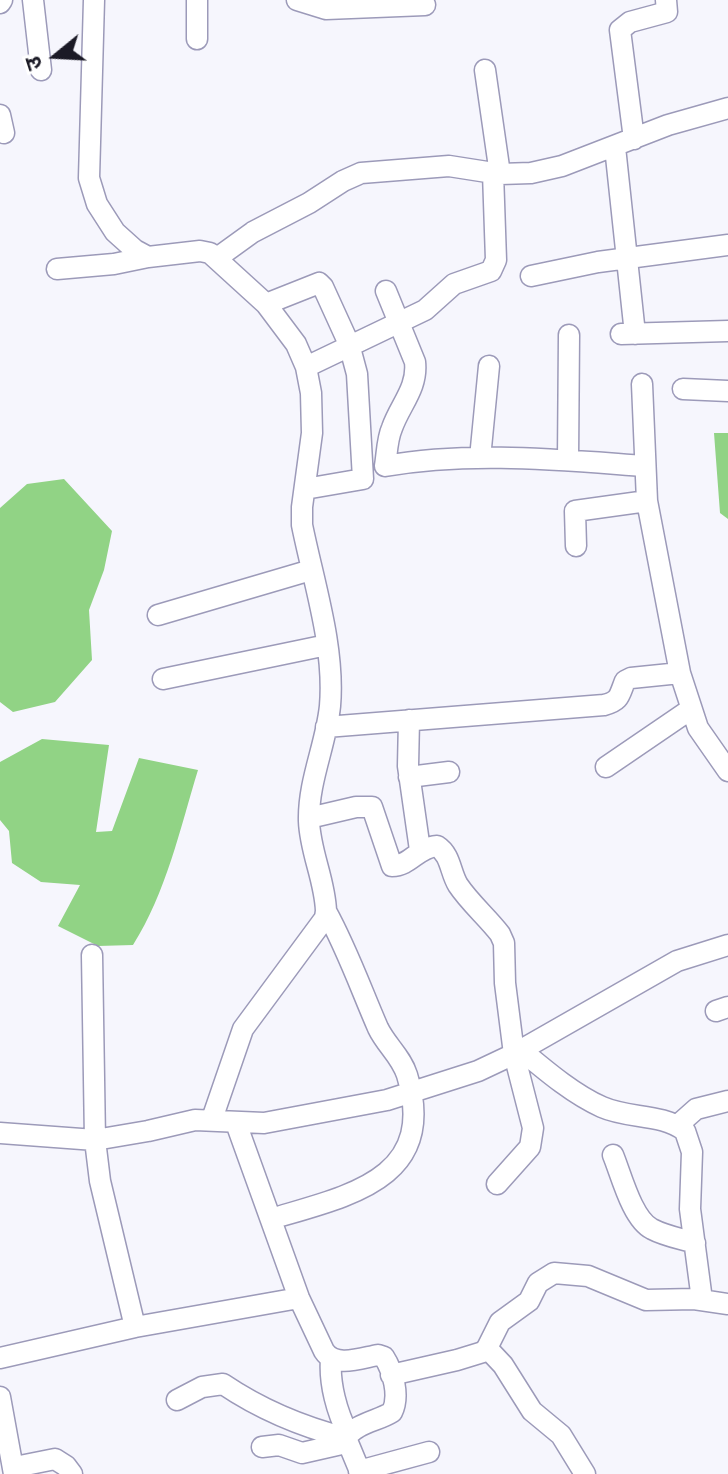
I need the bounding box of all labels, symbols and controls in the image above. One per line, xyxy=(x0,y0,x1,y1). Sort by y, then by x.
north arrow xyxy=(16,16,96,96)
text: उ xyxy=(19,53,48,74)

